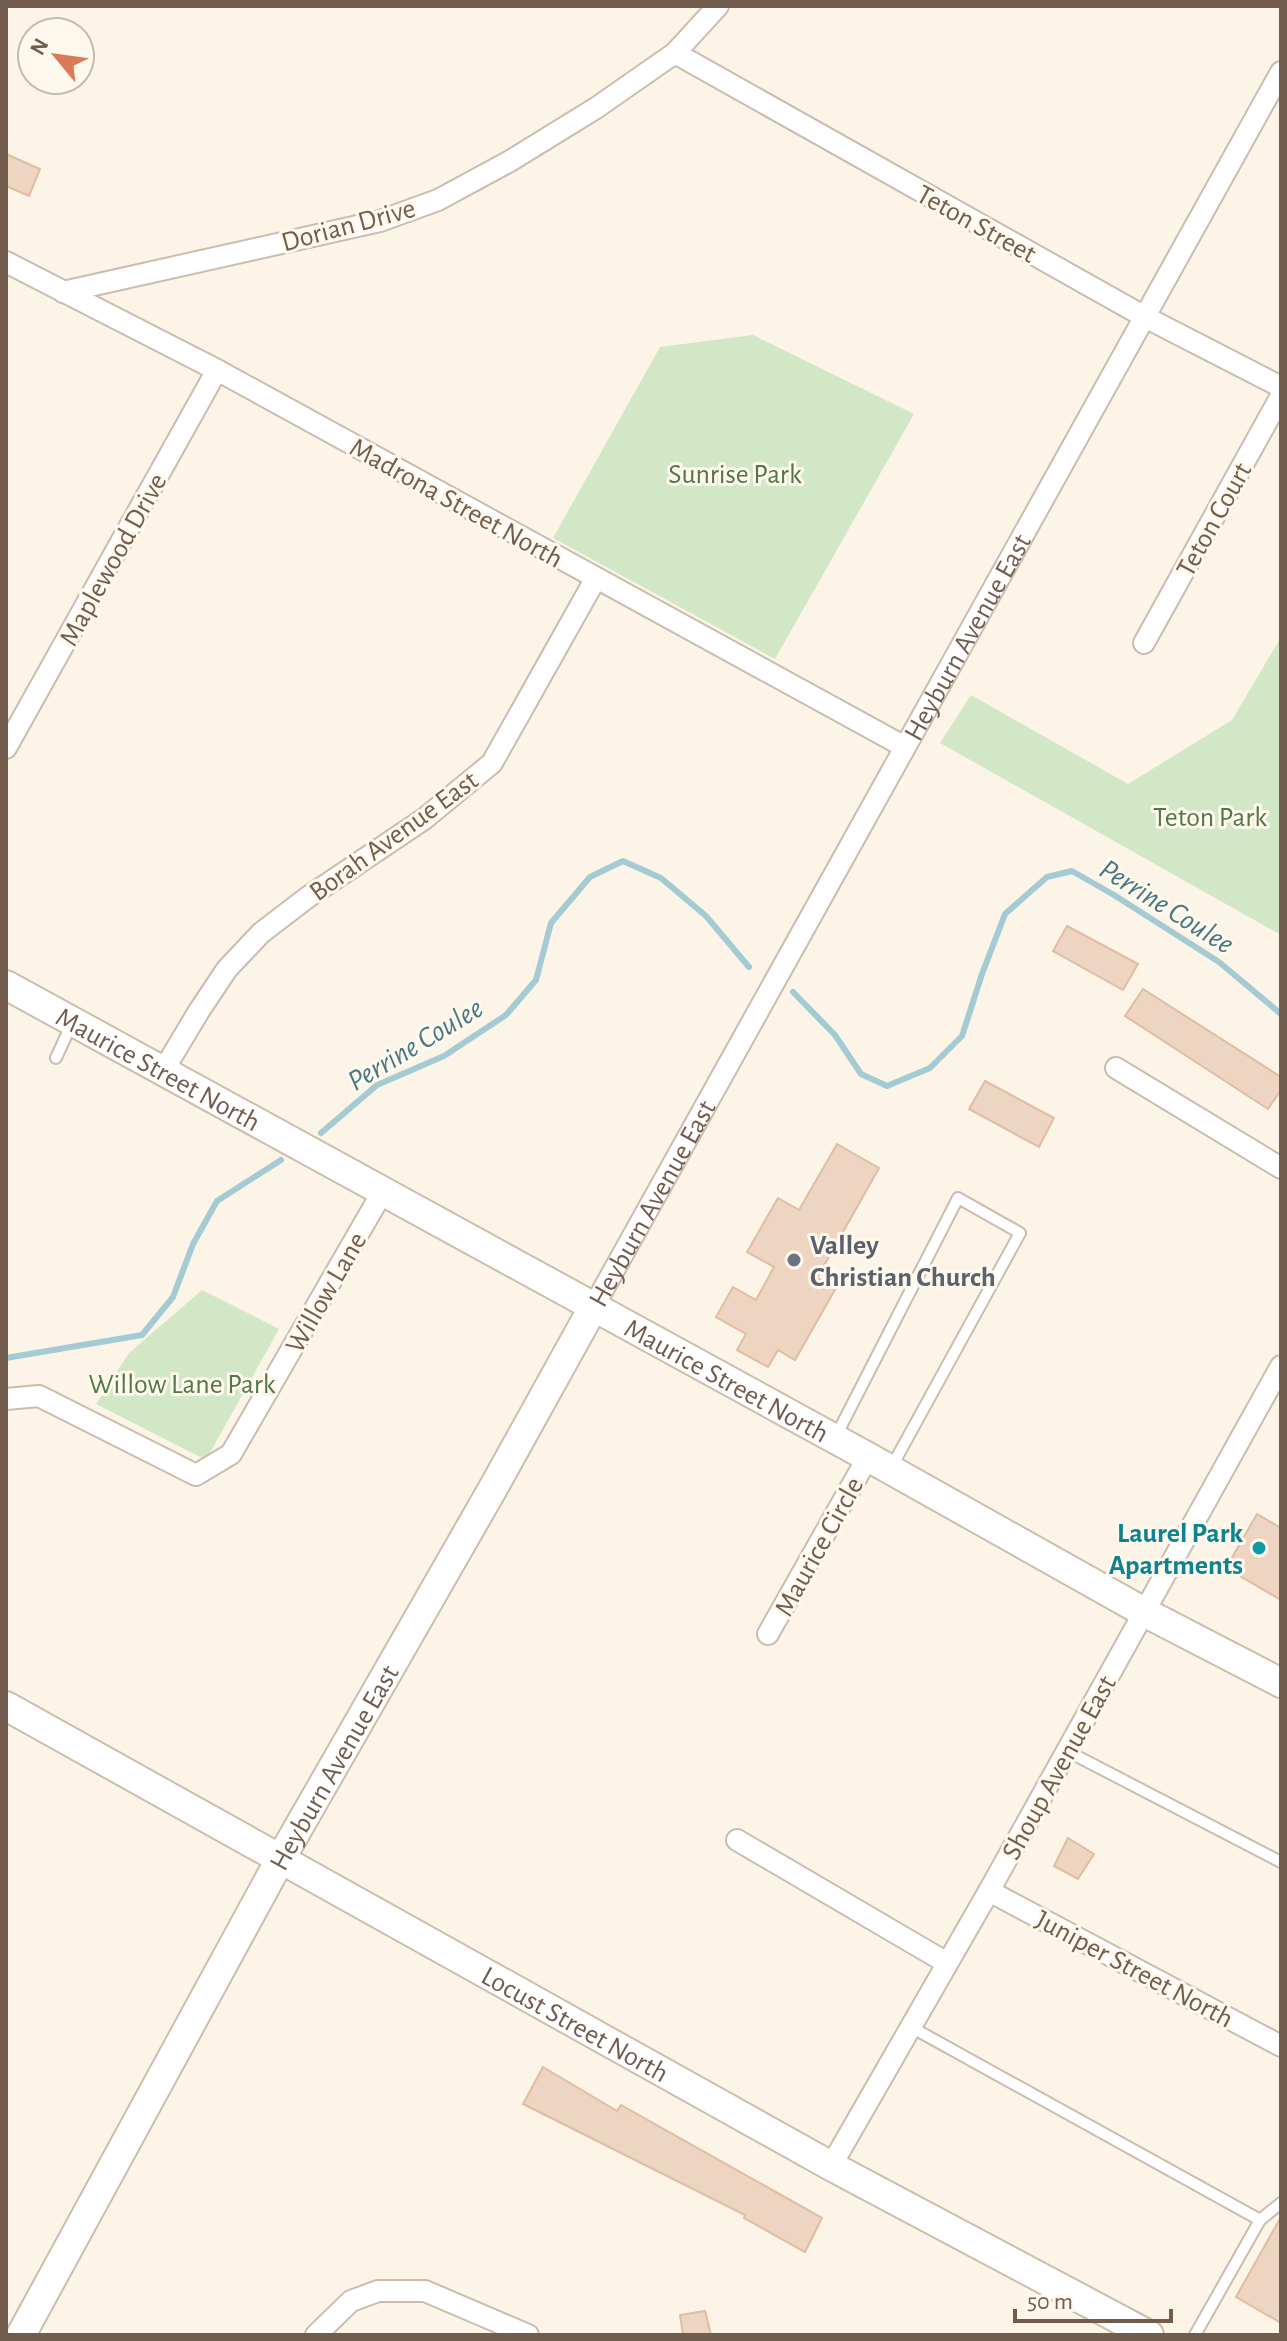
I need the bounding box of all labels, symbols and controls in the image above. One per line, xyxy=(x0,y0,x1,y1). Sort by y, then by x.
north arrow xyxy=(16,16,96,96)
text: N xyxy=(26,35,53,59)
street label: Teton Street xyxy=(912,181,1040,269)
street label: Dorian Drive xyxy=(279,195,418,257)
street label: Madrona Street North xyxy=(345,434,567,574)
street label: Teton Court xyxy=(1172,458,1257,582)
park label: Sunrise Park xyxy=(668,461,802,489)
street label: Maplewood Drive xyxy=(55,469,173,651)
street label: Heyburn Avenue East xyxy=(900,530,1037,746)
street label: Borah Avenue East xyxy=(305,766,484,907)
park label: Teton Park xyxy=(1153,804,1267,832)
water label: Perrine Coulee xyxy=(1094,854,1239,960)
water label: Perrine Coulee xyxy=(343,993,488,1097)
street label: Maurice Street North xyxy=(51,1003,264,1137)
street label: Heyburn Avenue East xyxy=(585,1096,722,1312)
street label: Willow Lane xyxy=(281,1228,372,1358)
place label: Valley Christian Church xyxy=(810,1232,996,1292)
marker: Valley Christian Church xyxy=(785,1251,803,1269)
street label: Maurice Street North xyxy=(619,1314,833,1449)
park label: Willow Lane Park xyxy=(88,1371,276,1399)
street label: Maurice Circle xyxy=(770,1473,869,1621)
place label: Laurel Park Apartments xyxy=(1109,1520,1243,1580)
marker: Laurel Park Apartments xyxy=(1250,1539,1268,1557)
street label: Heyburn Avenue East xyxy=(265,1661,405,1875)
street label: Shoup Avenue East xyxy=(998,1671,1122,1865)
street label: Juniper Street North xyxy=(1031,1906,1238,2034)
street label: Locust Street North xyxy=(476,1962,673,2088)
scale bar xyxy=(1015,2273,1171,2323)
text: 50 m xyxy=(1027,2290,1073,2314)

